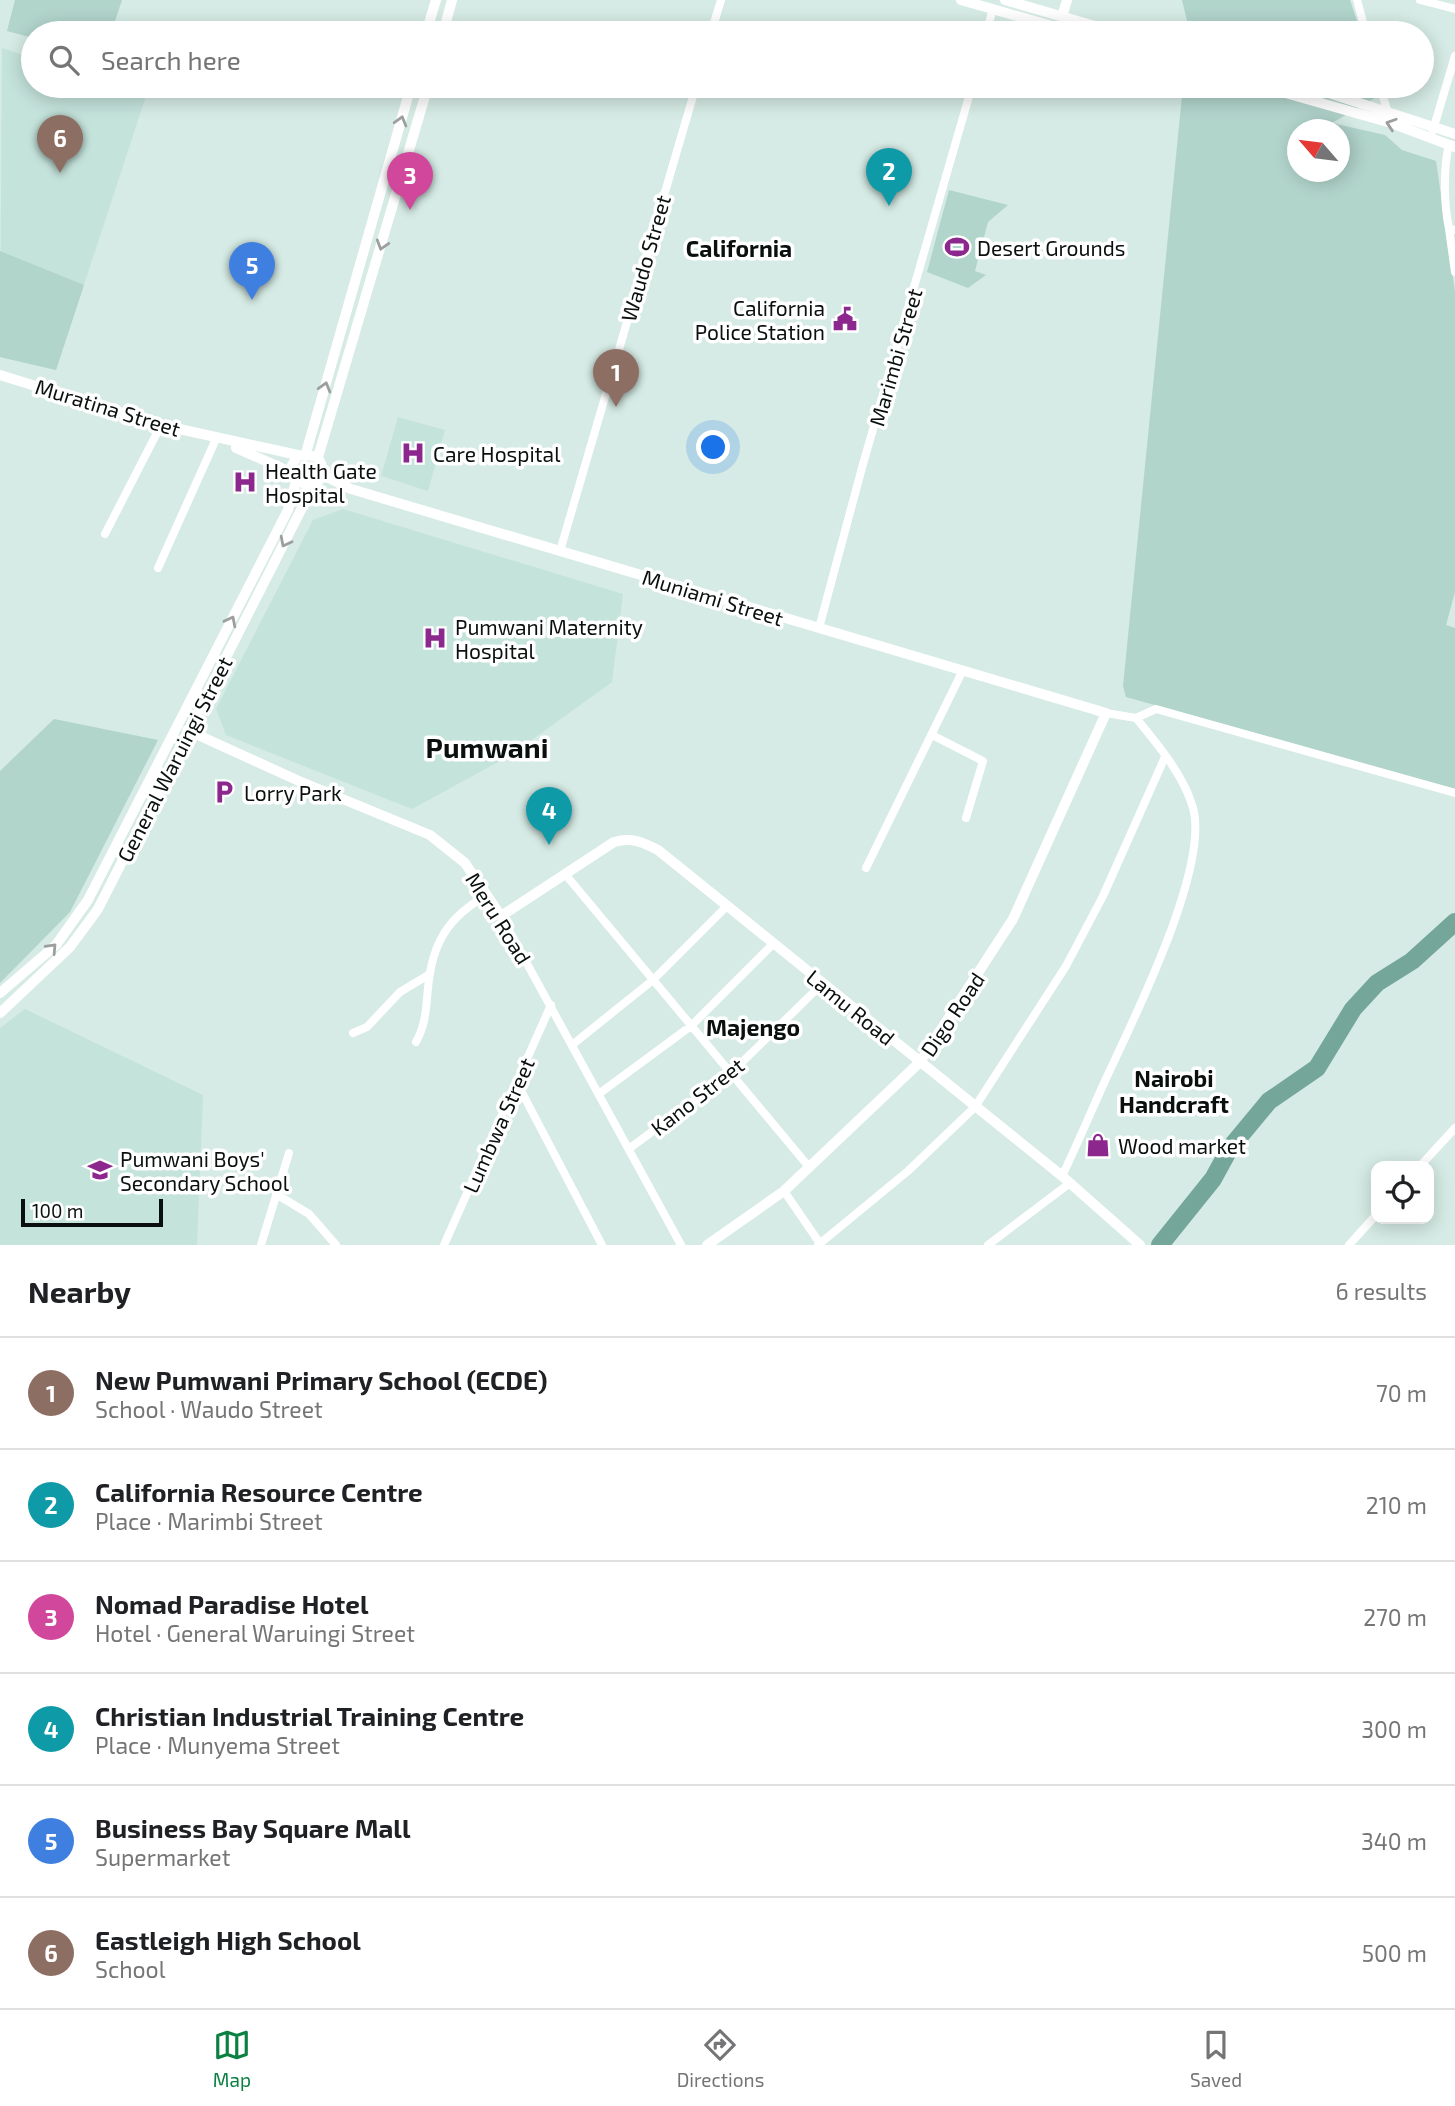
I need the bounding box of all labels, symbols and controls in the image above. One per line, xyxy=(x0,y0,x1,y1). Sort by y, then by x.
search box xyxy=(21,21,1434,98)
icon: search xyxy=(45,41,83,79)
text: Search here xyxy=(101,44,241,75)
pin: 6 xyxy=(37,115,83,173)
one-way arrow xyxy=(393,116,408,128)
one-way arrow xyxy=(1385,118,1397,132)
north arrow xyxy=(1287,119,1350,182)
pin: 2 xyxy=(866,148,912,206)
pin: 3 xyxy=(387,152,433,210)
street label: Waudo Street xyxy=(615,192,675,324)
sports icon: Desert Grounds xyxy=(943,233,971,261)
district label: California xyxy=(686,234,792,262)
place label: Desert Grounds xyxy=(977,235,1125,260)
one-way arrow xyxy=(376,239,390,251)
pin: 5 xyxy=(229,242,275,300)
street label: Marimbi Street xyxy=(863,285,927,429)
place label: California Police Station xyxy=(695,295,825,344)
public building icon: California Police Station xyxy=(831,305,859,333)
pin: 1 xyxy=(593,349,639,407)
street label: Muratina Street xyxy=(32,373,184,441)
one-way arrow xyxy=(317,382,332,394)
your location xyxy=(696,430,730,464)
hospital icon: Care Hospital xyxy=(399,439,427,467)
place label: Care Hospital xyxy=(433,441,561,466)
place label: Health Gate Hospital xyxy=(265,458,377,507)
hospital icon: Health Gate Hospital xyxy=(231,468,259,496)
one-way arrow xyxy=(279,535,293,547)
street label: Muniami Street xyxy=(640,564,786,630)
place label: Pumwani Maternity Hospital xyxy=(455,614,643,663)
one-way arrow xyxy=(223,616,237,628)
hospital icon: Pumwani Maternity Hospital xyxy=(421,624,449,652)
street label: General Waruingi Street xyxy=(111,652,237,866)
district label: Pumwani xyxy=(426,730,548,764)
parking icon: Lorry Park xyxy=(210,778,238,806)
place label: Lorry Park xyxy=(244,780,342,805)
pin: 4 xyxy=(526,787,572,845)
street label: Meru Road xyxy=(461,868,537,968)
one-way arrow xyxy=(43,944,56,957)
street label: Lamu Road xyxy=(802,964,900,1050)
street label: Digo Road xyxy=(915,967,989,1061)
district label: Majengo xyxy=(706,1013,800,1041)
street label: Kano Street xyxy=(646,1052,748,1140)
street label: Lumbwa Street xyxy=(457,1054,539,1196)
district label: Nairobi Handcraft xyxy=(1119,1064,1229,1118)
shop icon: Wood market xyxy=(1084,1131,1112,1159)
place label: Wood market xyxy=(1118,1133,1246,1158)
place label: Pumwani Boys' Secondary School xyxy=(120,1146,290,1195)
school or university icon: Pumwani Boys' Secondary School xyxy=(86,1156,114,1184)
map controls xyxy=(1371,1161,1434,1224)
button: locate xyxy=(1371,1161,1434,1224)
scale bar xyxy=(21,1196,163,1228)
text: 100 m xyxy=(32,1199,83,1222)
text: Nearby xyxy=(28,1273,131,1309)
text: 6 results xyxy=(1336,1277,1427,1305)
text: New Pumwani Primary School (ECDE) xyxy=(95,1364,548,1395)
text: 1 xyxy=(46,1379,56,1407)
text: 70 m xyxy=(1376,1379,1427,1407)
text: School · Waudo Street xyxy=(95,1395,323,1423)
text: California Resource Centre xyxy=(95,1476,423,1507)
text: 2 xyxy=(44,1491,58,1519)
text: 210 m xyxy=(1366,1491,1427,1519)
text: Place · Marimbi Street xyxy=(95,1507,323,1535)
text: Nomad Paradise Hotel xyxy=(95,1588,368,1619)
text: 3 xyxy=(44,1603,58,1631)
text: 270 m xyxy=(1363,1603,1427,1631)
text: Hotel · General Waruingi Street xyxy=(95,1619,415,1647)
text: Christian Industrial Training Centre xyxy=(95,1700,524,1731)
text: 4 xyxy=(44,1715,58,1743)
text: 300 m xyxy=(1361,1715,1427,1743)
text: Place · Munyema Street xyxy=(95,1731,340,1759)
text: Business Bay Square Mall xyxy=(95,1812,410,1843)
text: 5 xyxy=(45,1827,57,1855)
text: 340 m xyxy=(1361,1827,1427,1855)
text: Supermarket xyxy=(95,1843,230,1871)
text: Eastleigh High School xyxy=(95,1924,361,1955)
text: 6 xyxy=(44,1939,58,1967)
text: 500 m xyxy=(1362,1939,1427,1967)
text: School xyxy=(95,1955,165,1983)
tab: Map xyxy=(213,2026,251,2091)
tab: Directions xyxy=(677,2026,764,2091)
tab: Saved xyxy=(1190,2026,1242,2091)

